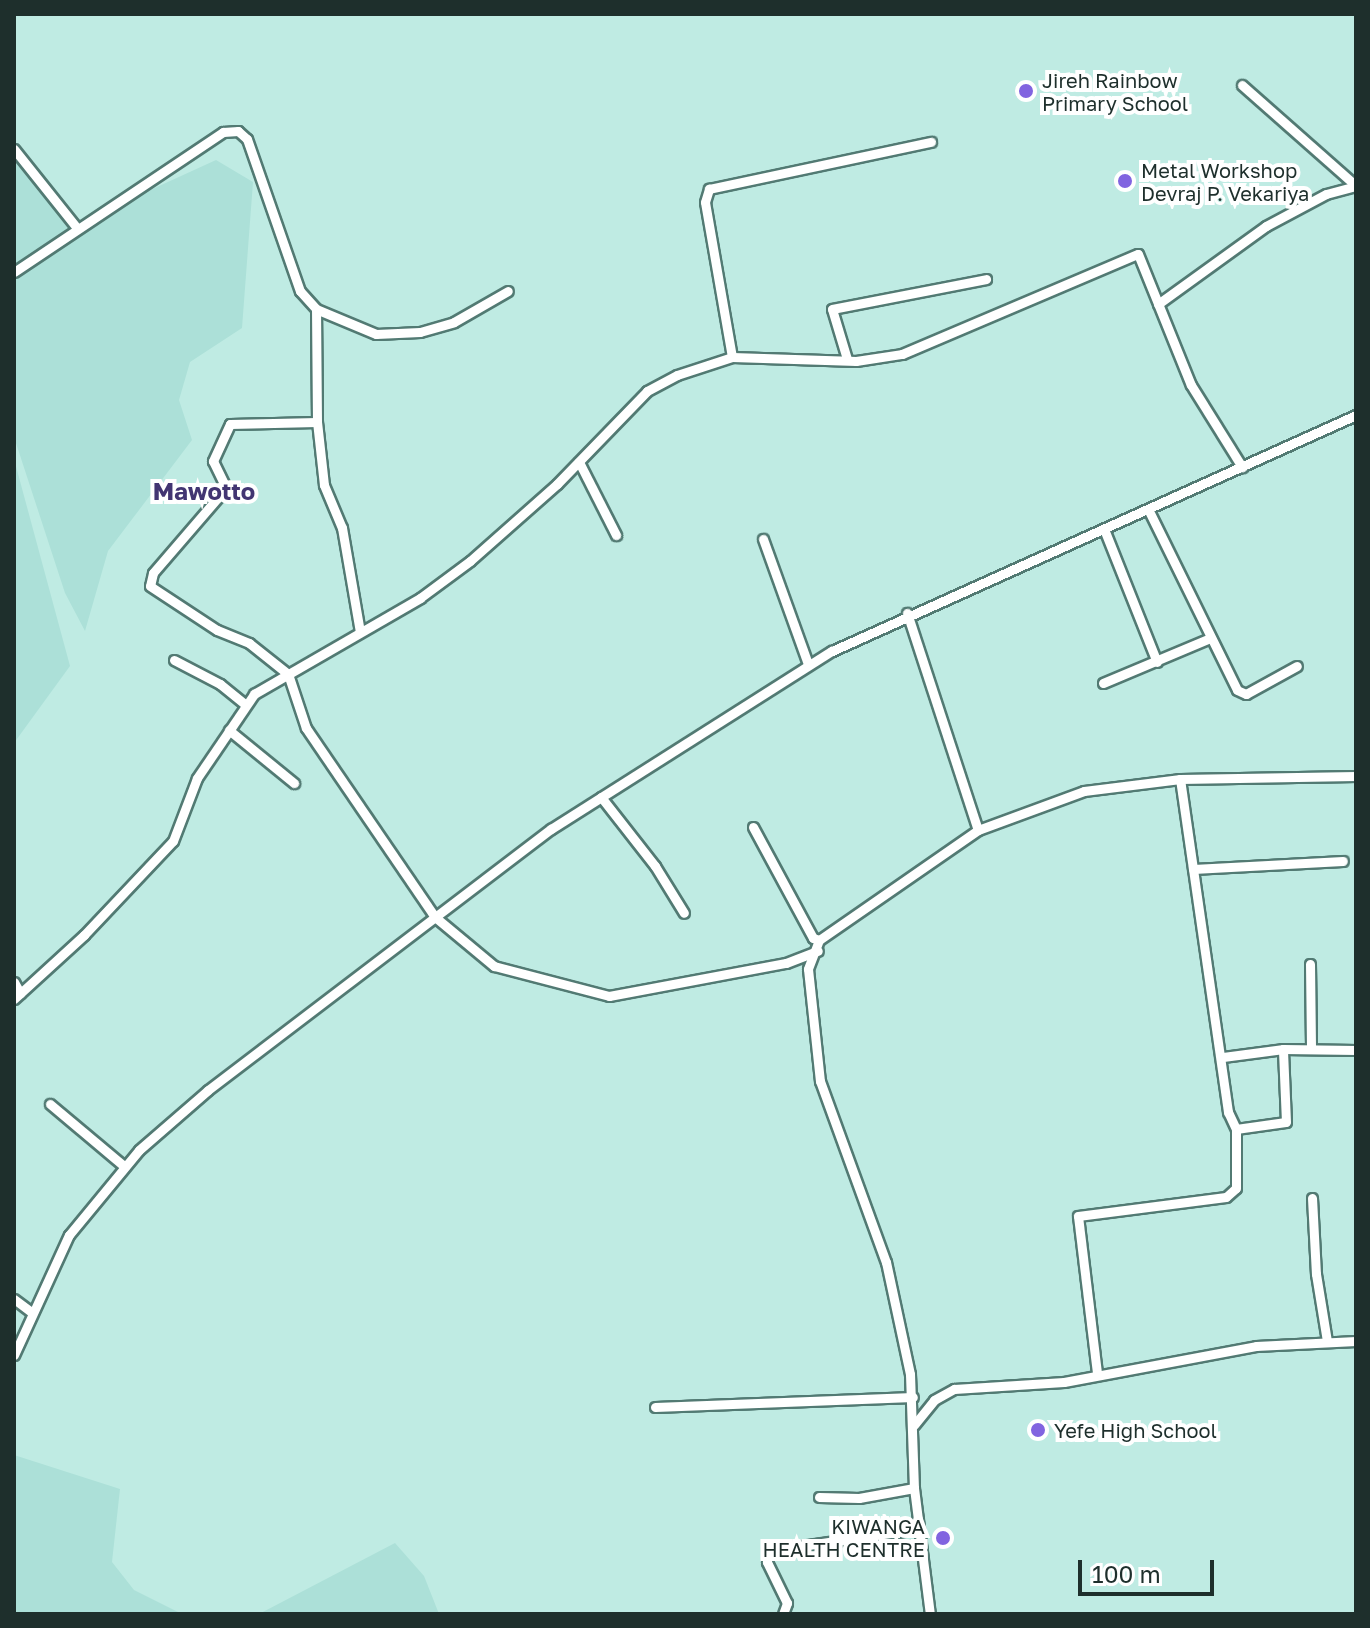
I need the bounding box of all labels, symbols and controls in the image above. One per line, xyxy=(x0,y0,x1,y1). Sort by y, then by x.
place label: Jireh Rainbow Primary School xyxy=(1042,68,1188,115)
marker: Jireh Rainbow Primary School xyxy=(1017,82,1035,100)
place label: Metal Workshop Devraj P. Vekariya xyxy=(1141,158,1309,205)
marker: Metal Workshop Devraj P. Vekariya xyxy=(1116,172,1134,190)
district label: Mawotto xyxy=(153,477,255,505)
place label: Yefe High School xyxy=(1054,1418,1217,1442)
marker: Yefe High School xyxy=(1029,1421,1047,1439)
place label: KIWANGA HEALTH CENTRE xyxy=(763,1514,925,1561)
marker: KIWANGA HEALTH CENTRE xyxy=(932,1527,954,1549)
scale bar xyxy=(1082,1544,1218,1594)
text: 100 m xyxy=(1092,1559,1161,1588)

